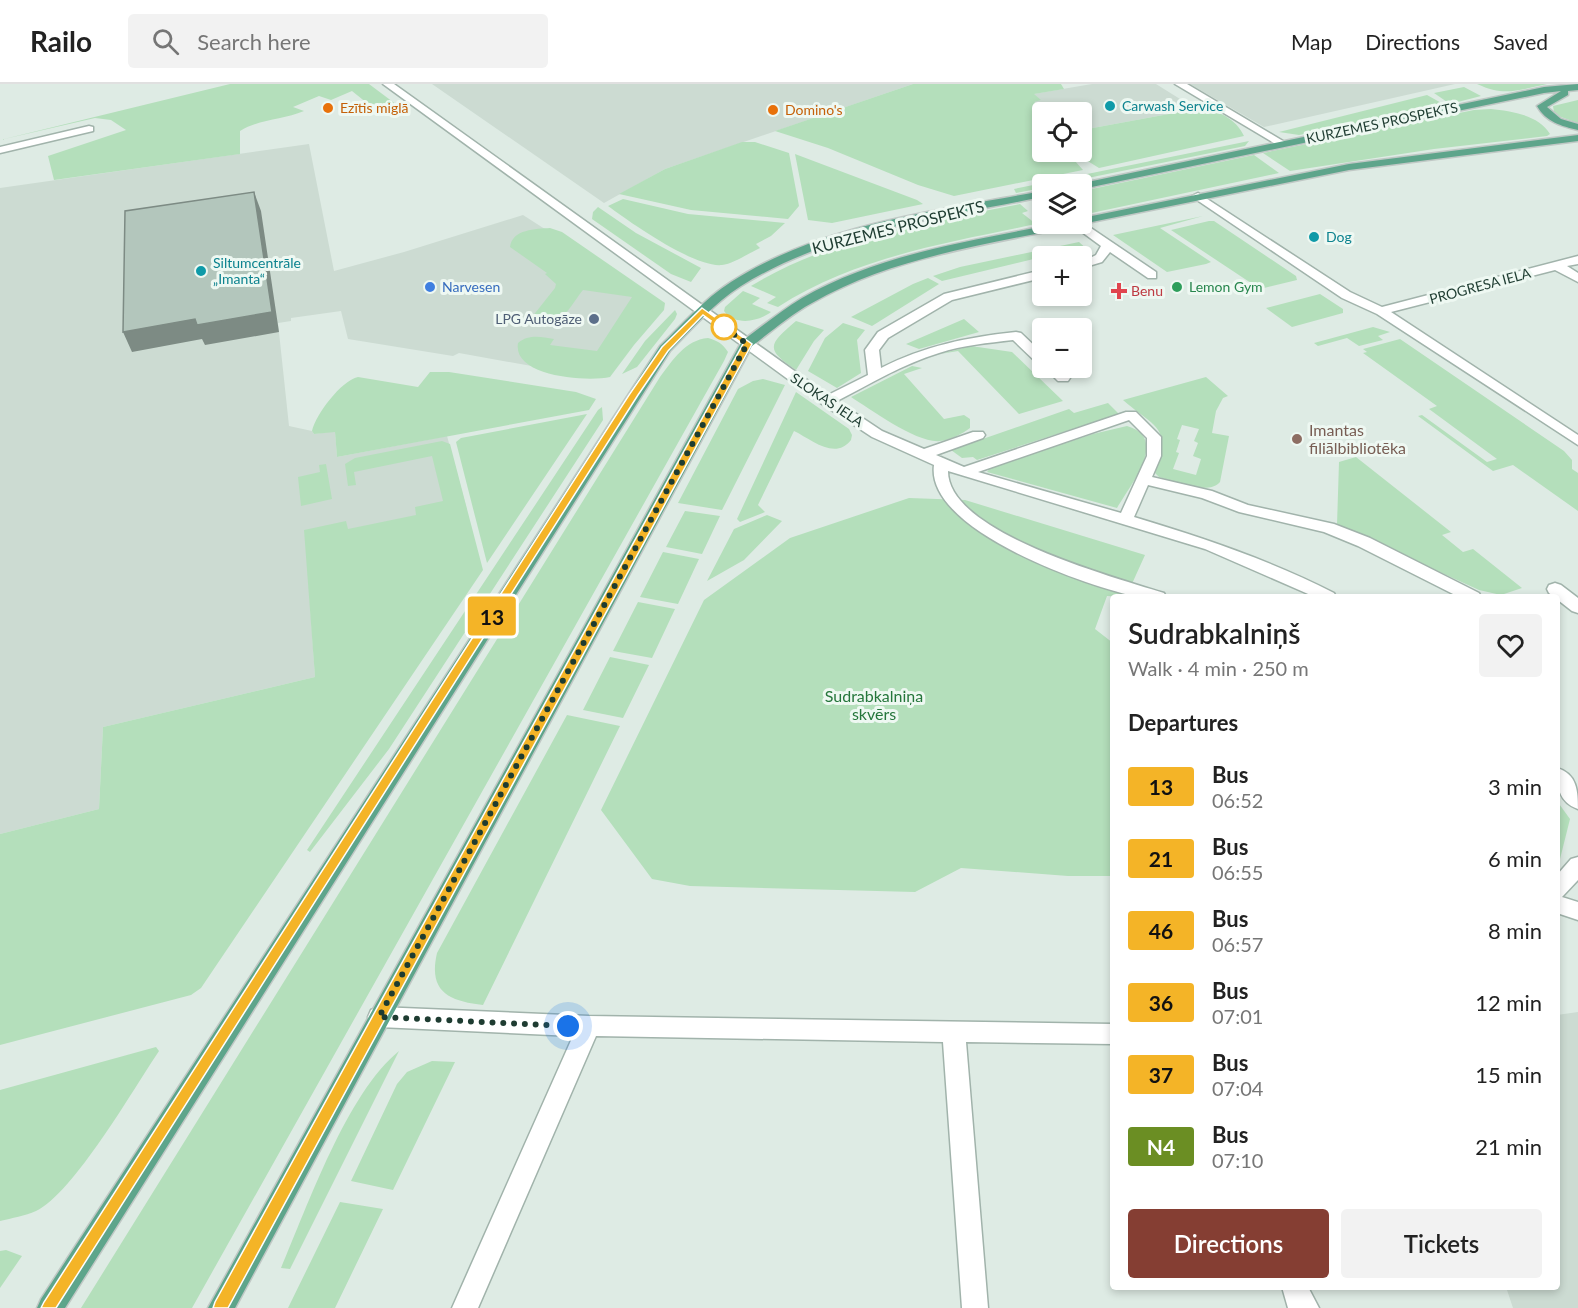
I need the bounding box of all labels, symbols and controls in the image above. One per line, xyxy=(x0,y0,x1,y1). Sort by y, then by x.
search box xyxy=(128,14,548,68)
text: Railo xyxy=(30,24,92,58)
icon: search xyxy=(149,25,182,58)
text: Search here xyxy=(197,28,311,55)
text: Map xyxy=(1291,29,1332,54)
text: Directions xyxy=(1365,29,1460,54)
text: Saved xyxy=(1493,29,1548,54)
place label: Carwash Service xyxy=(1122,97,1223,114)
street label: KURZEMES PROSPEKTS xyxy=(1305,98,1459,147)
place label: Ezītis miglā xyxy=(340,99,409,116)
marker: Carwash Service xyxy=(1103,99,1117,113)
marker: Ezītis miglā xyxy=(321,101,335,115)
place label: Domino's xyxy=(785,101,843,118)
map controls xyxy=(1032,102,1092,378)
button: locate xyxy=(1032,102,1092,162)
marker: Domino's xyxy=(766,103,780,117)
button: layers xyxy=(1032,174,1092,234)
street label: KURZEMES PROSPEKTS xyxy=(810,196,986,257)
place label: Dog xyxy=(1326,228,1352,245)
marker: Dog xyxy=(1307,230,1321,244)
button: + xyxy=(1032,246,1092,306)
place label: Siltumcentrāle „Imanta“ xyxy=(213,254,301,287)
marker: Siltumcentrāle „Imanta“ xyxy=(194,264,208,278)
street label: PROGRESA IELA xyxy=(1427,264,1533,307)
place label: Narvesen xyxy=(442,278,500,295)
place label: Lemon Gym xyxy=(1189,278,1263,295)
marker: Narvesen xyxy=(423,280,437,294)
marker: Lemon Gym xyxy=(1170,280,1184,294)
place label: Benu xyxy=(1131,282,1163,299)
marker: Benu xyxy=(1112,284,1126,298)
place label: LPG Autogāze xyxy=(495,310,582,327)
marker: LPG Autogāze xyxy=(587,312,601,326)
unlabelled marker xyxy=(711,314,737,340)
button: − xyxy=(1032,318,1092,378)
street label: SLOKAS IELA xyxy=(788,369,867,430)
place label: Imantas filiālbibliotēka xyxy=(1309,420,1406,457)
marker: Imantas filiālbibliotēka xyxy=(1290,432,1304,446)
line badge: 13 xyxy=(465,596,519,636)
text: 13 xyxy=(480,604,504,629)
button: heart xyxy=(1479,614,1542,677)
text: Sudrabkalniņš xyxy=(1128,616,1301,650)
text: Walk · 4 min · 250 m xyxy=(1128,656,1309,680)
park label: Sudrabkalniņa skvērs xyxy=(825,686,923,723)
text: Departures xyxy=(1128,709,1238,736)
text: Bus xyxy=(1212,761,1248,788)
text: 3 min xyxy=(1488,773,1542,800)
text: 13 xyxy=(1149,774,1173,799)
text: 06:52 xyxy=(1212,788,1263,812)
text: Bus xyxy=(1212,833,1248,860)
text: 6 min xyxy=(1488,845,1542,872)
text: 21 xyxy=(1149,846,1173,871)
text: 06:55 xyxy=(1212,860,1263,884)
text: Bus xyxy=(1212,905,1248,932)
text: 8 min xyxy=(1488,917,1542,944)
text: 46 xyxy=(1149,918,1173,943)
text: 06:57 xyxy=(1212,932,1263,956)
text: Bus xyxy=(1212,977,1248,1004)
text: 12 min xyxy=(1475,989,1542,1016)
text: 36 xyxy=(1149,990,1173,1015)
text: 07:01 xyxy=(1212,1004,1263,1028)
your location xyxy=(553,1011,583,1041)
text: Bus xyxy=(1212,1049,1248,1076)
text: 15 min xyxy=(1475,1061,1542,1088)
text: 37 xyxy=(1149,1062,1173,1087)
text: 07:04 xyxy=(1212,1076,1263,1100)
text: Bus xyxy=(1212,1121,1248,1148)
text: 21 min xyxy=(1475,1133,1542,1160)
text: N4 xyxy=(1147,1134,1175,1159)
text: 07:10 xyxy=(1212,1148,1263,1172)
button: Directions xyxy=(1128,1209,1329,1278)
button: Tickets xyxy=(1341,1209,1542,1278)

